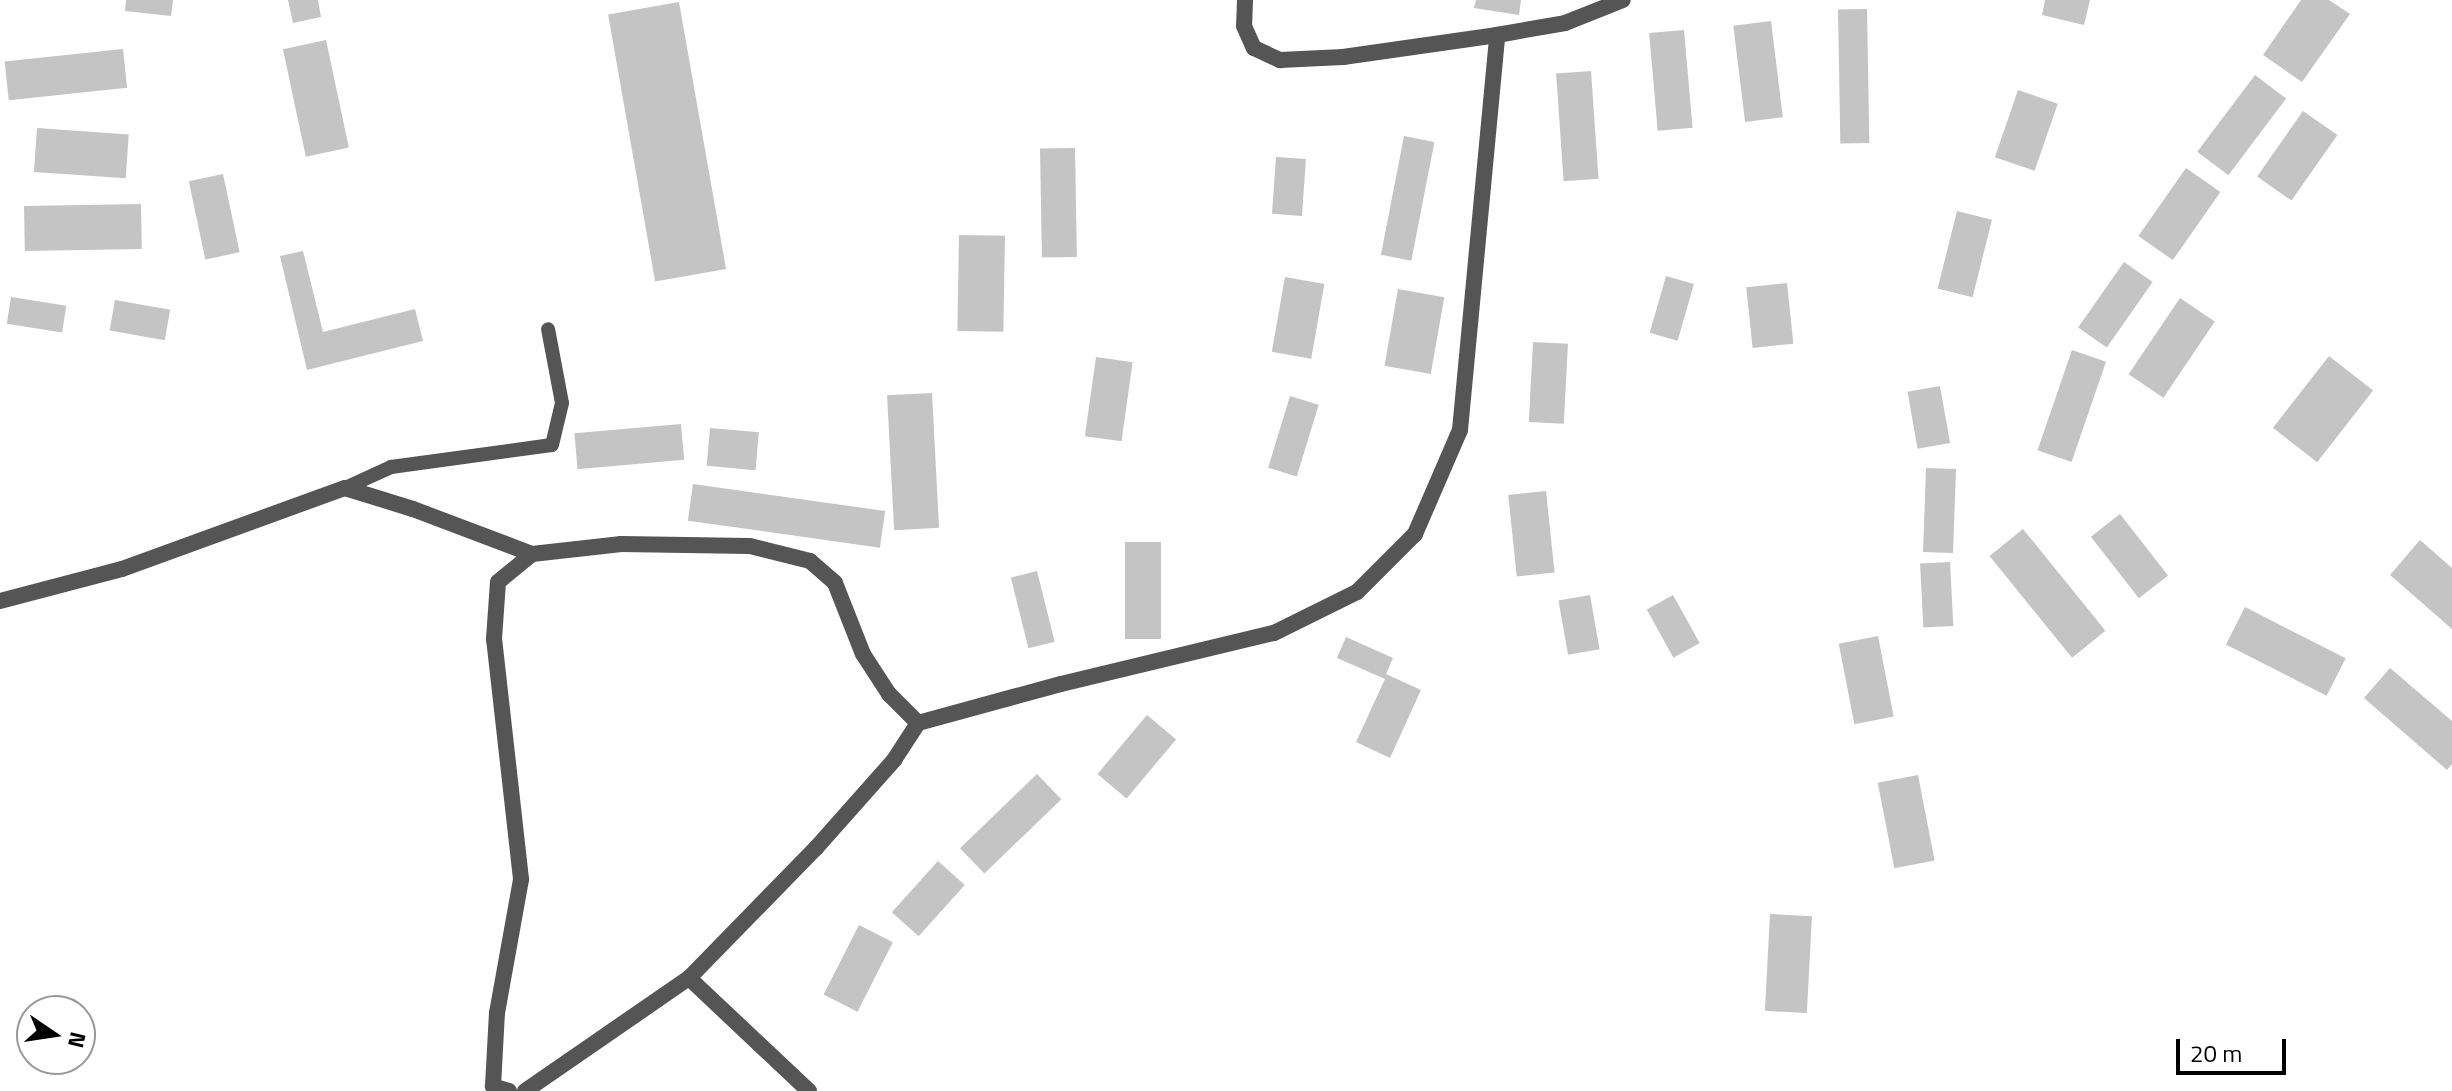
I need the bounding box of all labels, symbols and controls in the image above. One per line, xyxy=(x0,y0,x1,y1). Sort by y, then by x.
north arrow xyxy=(16,995,96,1075)
scale bar xyxy=(2180,1023,2290,1073)
text: N xyxy=(59,1029,96,1051)
text: 20 m xyxy=(2190,1035,2242,1071)

